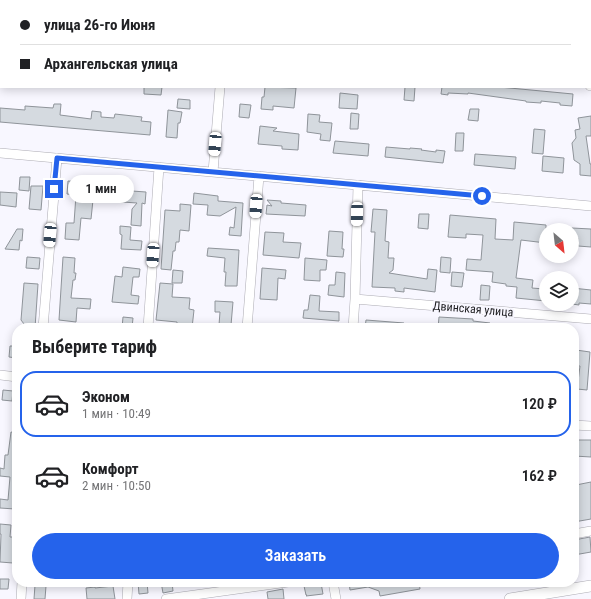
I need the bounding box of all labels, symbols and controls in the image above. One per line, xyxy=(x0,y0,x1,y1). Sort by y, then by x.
text: улица 26-го Июня xyxy=(44,16,155,34)
text: Архангельская улица xyxy=(44,55,178,73)
car xyxy=(208,132,222,156)
callout: 1 мин xyxy=(68,175,134,203)
route end xyxy=(45,180,63,198)
text: 1 мин xyxy=(85,181,117,196)
route start xyxy=(473,187,491,205)
car xyxy=(249,194,263,218)
car xyxy=(351,202,363,226)
car xyxy=(43,223,57,247)
north arrow xyxy=(539,223,579,263)
map controls xyxy=(539,223,579,311)
car xyxy=(146,243,160,267)
button: layers xyxy=(539,271,579,311)
street label: Двинская улица xyxy=(432,299,514,320)
text: Выберите тариф xyxy=(32,336,157,357)
icon: car xyxy=(34,386,70,422)
text: Эконом xyxy=(82,388,130,406)
text: 120 ₽ xyxy=(522,395,557,413)
text: 1 мин · 10:49 xyxy=(82,406,151,421)
icon: car xyxy=(34,458,70,494)
text: Комфорт xyxy=(82,460,139,478)
text: 162 ₽ xyxy=(522,467,557,485)
text: 2 мин · 10:50 xyxy=(82,478,151,493)
button: Заказать xyxy=(32,533,559,579)

